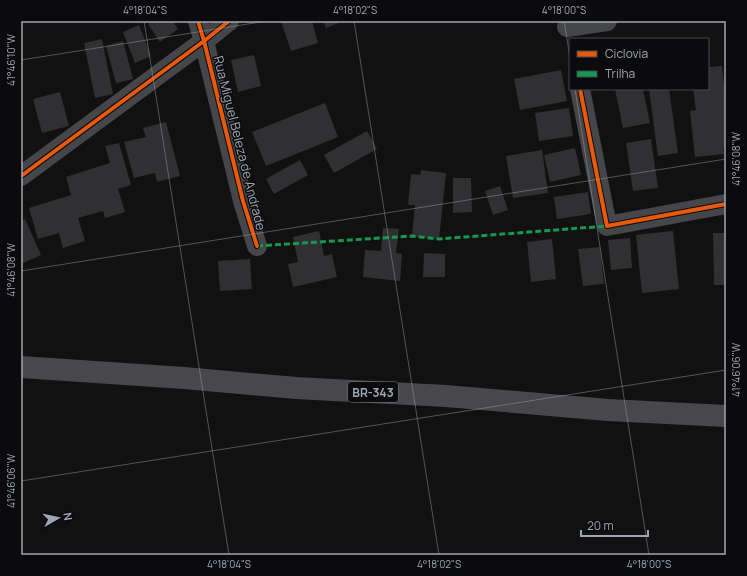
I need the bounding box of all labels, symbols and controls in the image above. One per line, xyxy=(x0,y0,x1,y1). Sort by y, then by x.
text: 4°18'04"S xyxy=(123,3,167,17)
text: 4°18'02"S xyxy=(333,3,377,17)
text: 4°18'00"S xyxy=(542,3,586,17)
text: 41°46'10"W xyxy=(4,33,18,86)
legend xyxy=(569,38,709,90)
text: Ciclovia xyxy=(605,45,648,62)
street label: Rua Miguel Beleza de Andrade xyxy=(210,54,271,233)
text: Trilha xyxy=(605,65,635,82)
text: 41°46'08"W xyxy=(729,132,743,186)
text: 41°46'08"W xyxy=(4,243,18,297)
text: 41°46'06"W xyxy=(729,342,743,397)
road number: BR-343 xyxy=(348,382,398,402)
text: 41°46'06"W xyxy=(4,453,18,508)
north arrow xyxy=(38,498,78,538)
text: N xyxy=(60,511,76,522)
scale bar xyxy=(581,512,648,538)
text: 20 m xyxy=(587,517,614,534)
text: 4°18'04"S xyxy=(207,557,251,571)
text: 4°18'02"S xyxy=(417,557,461,571)
text: 4°18'00"S xyxy=(627,557,671,571)

